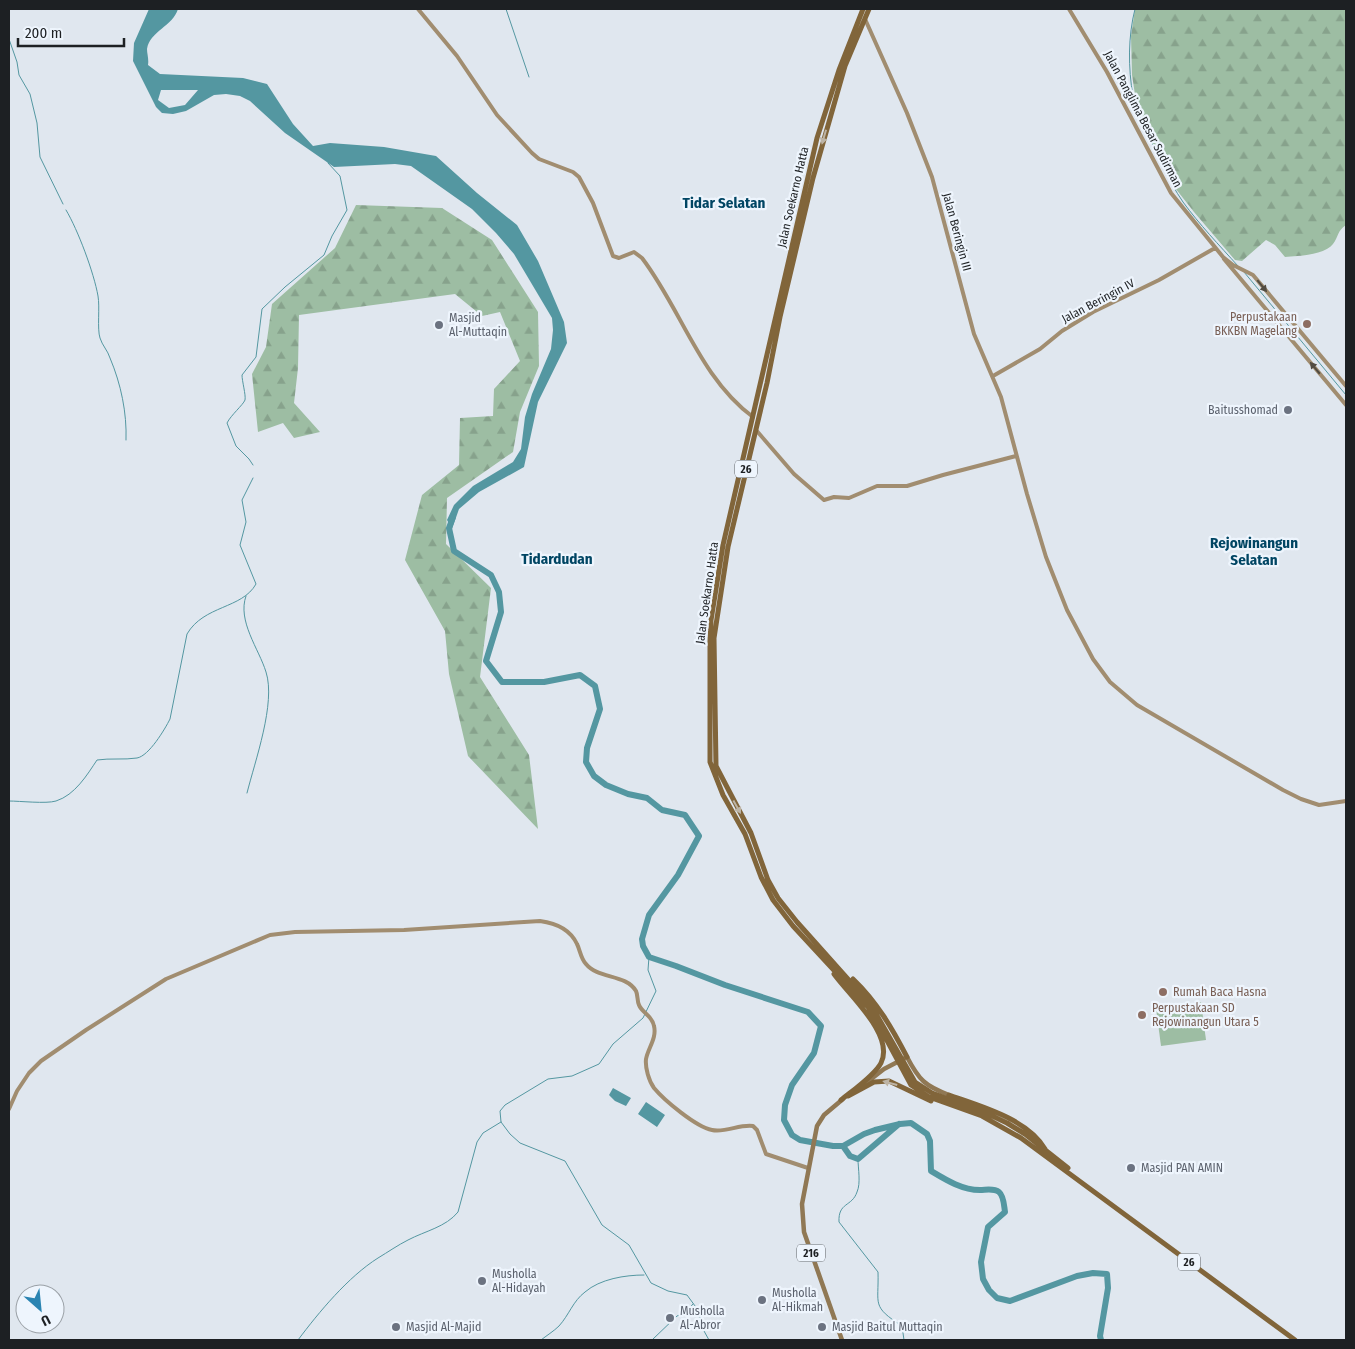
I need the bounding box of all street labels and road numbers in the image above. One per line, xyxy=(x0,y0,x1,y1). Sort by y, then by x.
street label: Jalan Panglima Besar Sudirman xyxy=(1101,48,1185,190)
street label: Jalan Soekarno Hatta xyxy=(775,145,811,249)
street label: Jalan Beringin III xyxy=(940,191,974,273)
street label: Jalan Beringin IV xyxy=(1059,276,1138,326)
road number: 26 xyxy=(735,460,757,478)
street label: Jalan Soekarno Hatta xyxy=(693,541,721,645)
road number: 216 xyxy=(797,1244,825,1262)
road number: 26 xyxy=(1178,1254,1200,1270)

